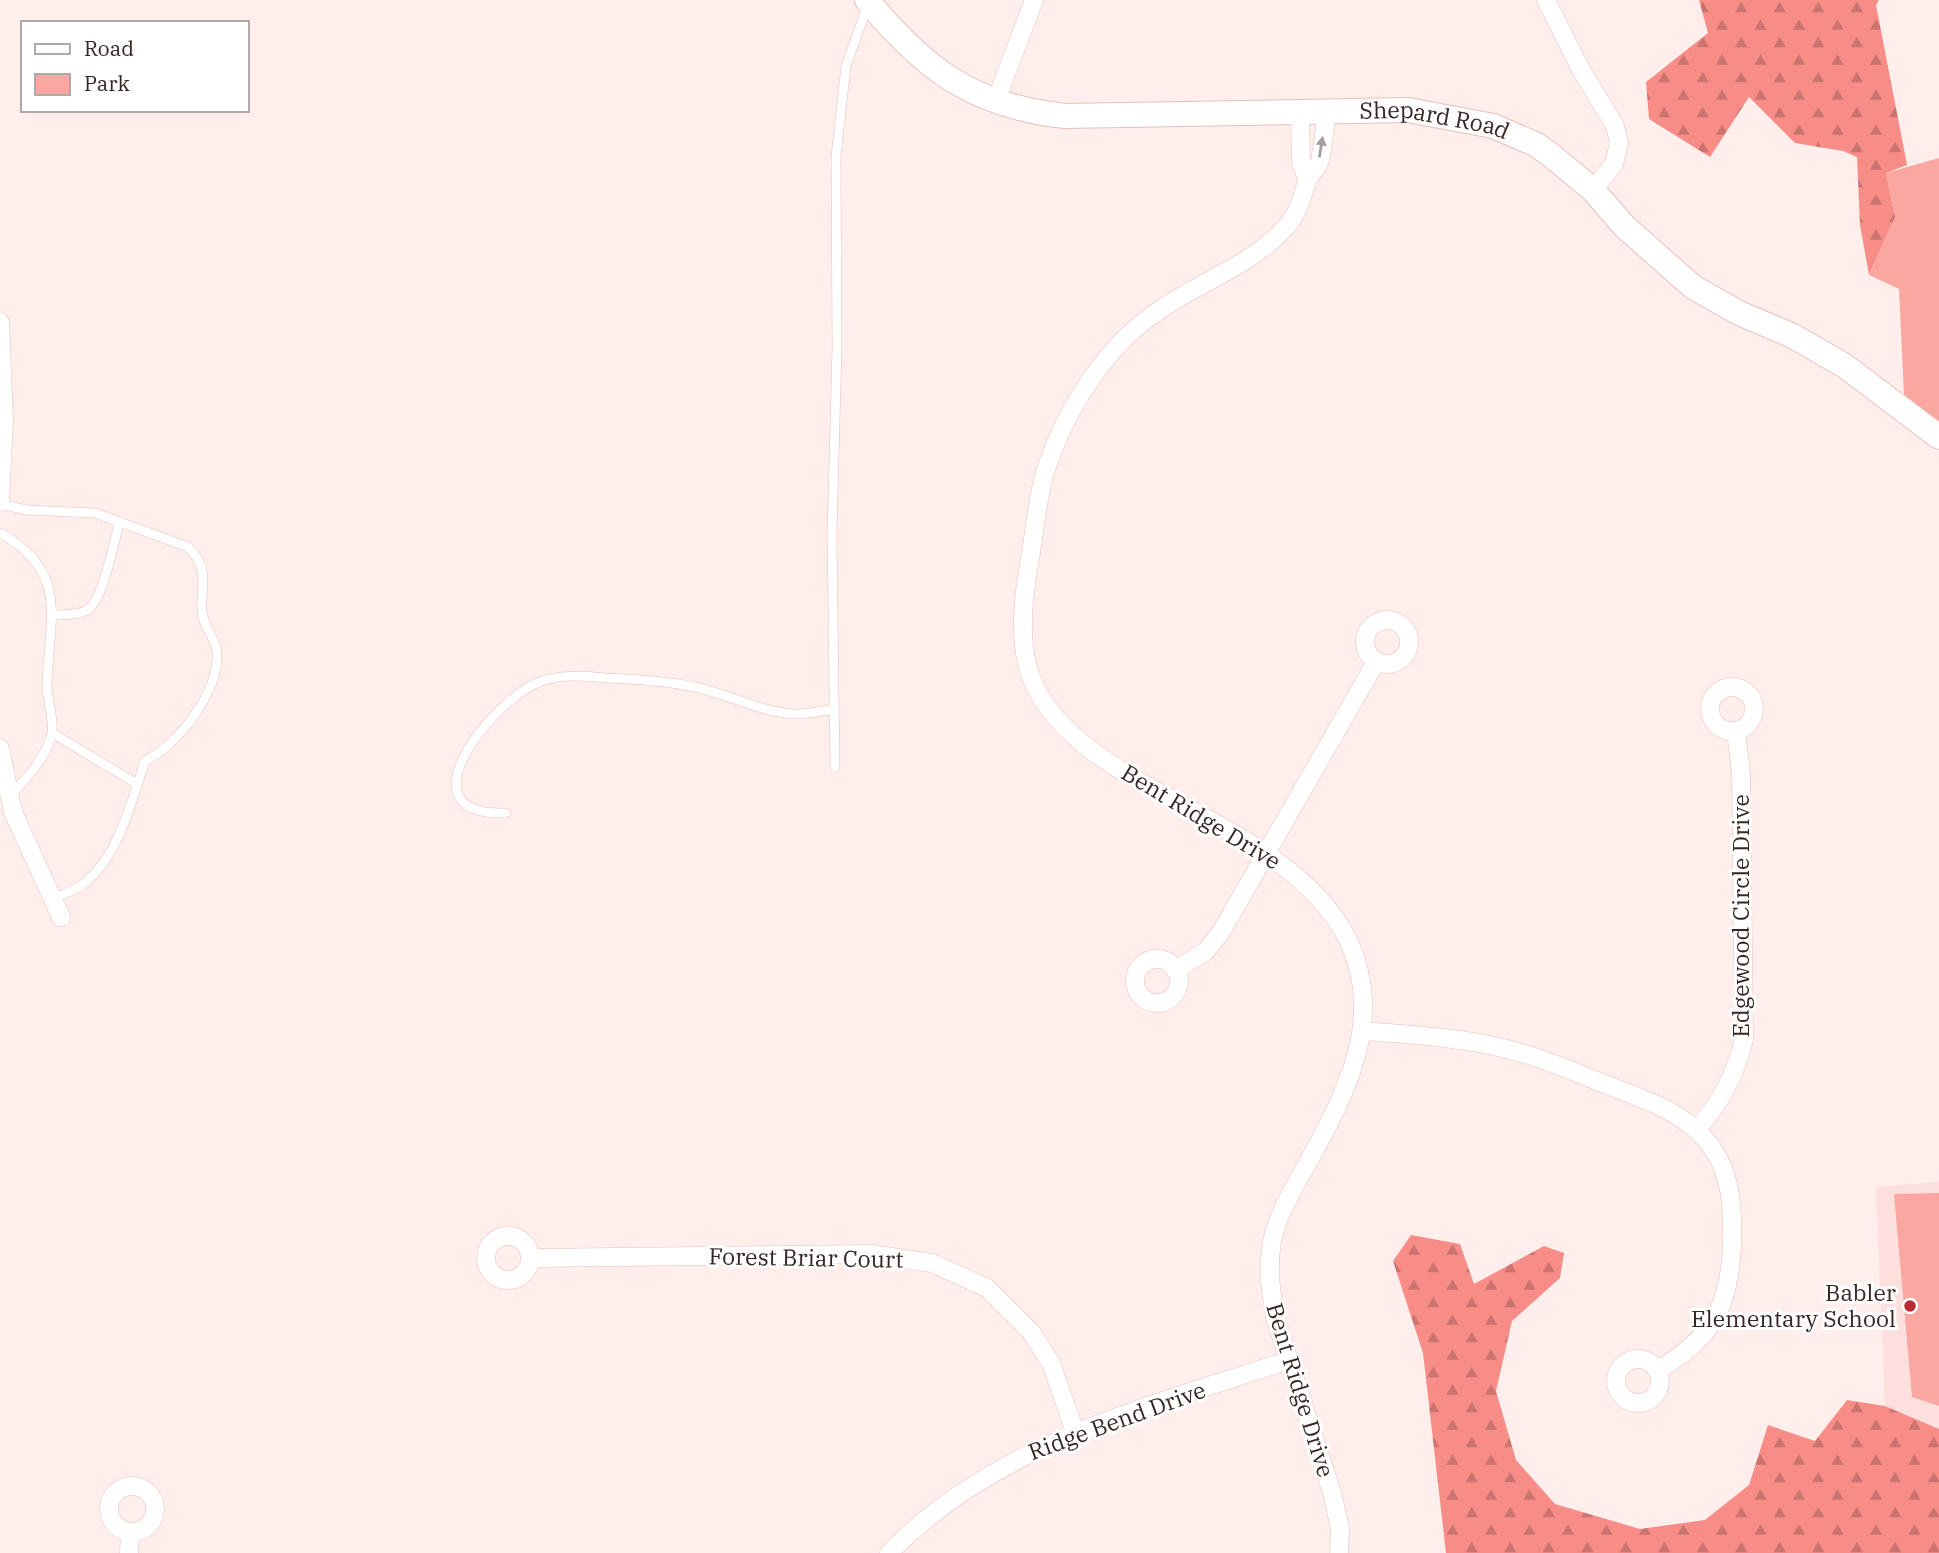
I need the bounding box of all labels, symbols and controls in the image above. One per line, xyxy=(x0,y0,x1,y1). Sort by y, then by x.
legend xyxy=(21,21,248,112)
text: Road xyxy=(84,34,134,62)
text: Park xyxy=(84,69,131,97)
street label: Shepard Road xyxy=(1359,94,1515,145)
one-way arrow xyxy=(1316,136,1327,158)
street label: Bent Ridge Drive xyxy=(1116,757,1287,876)
street label: Edgewood Circle Drive xyxy=(1725,794,1755,1038)
street label: Forest Briar Court xyxy=(708,1240,904,1274)
place label: Babler Elementary School xyxy=(1691,1277,1896,1333)
marker: Babler Elementary School xyxy=(1902,1298,1918,1314)
street label: Bent Ridge Drive xyxy=(1260,1299,1342,1480)
street label: Ridge Bend Drive xyxy=(1024,1374,1209,1466)

